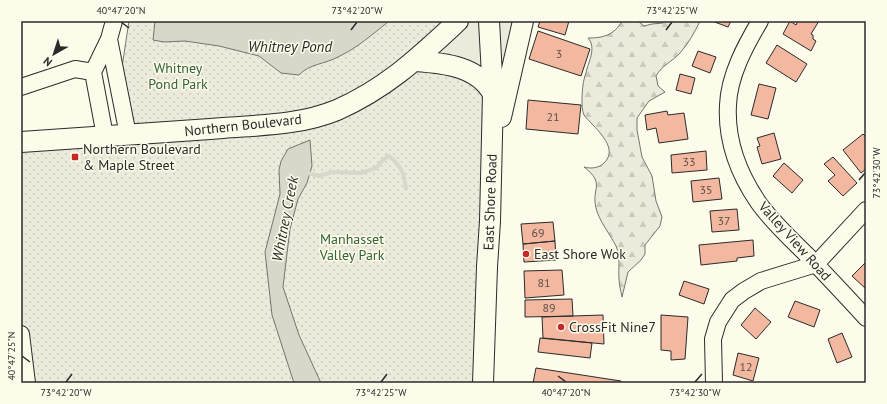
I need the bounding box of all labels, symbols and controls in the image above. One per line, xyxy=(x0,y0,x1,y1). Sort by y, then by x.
text: 40°47'20"N xyxy=(96,4,146,17)
text: 73°42'20"W xyxy=(331,4,383,17)
text: 73°42'25"W xyxy=(646,4,698,17)
north arrow xyxy=(34,34,74,74)
water label: Whitney Pond xyxy=(248,37,332,56)
house number: 3 xyxy=(556,46,562,61)
text: N xyxy=(40,54,55,69)
park label: Whitney Pond Park xyxy=(148,59,208,93)
house number: 21 xyxy=(546,109,560,124)
street label: Northern Boulevard xyxy=(183,110,303,140)
place label: Northern Boulevard & Maple Street xyxy=(83,140,201,174)
text: 73°42'30"W xyxy=(870,147,883,199)
marker: Northern Boulevard & Maple Street xyxy=(70,152,80,162)
street label: East Shore Road xyxy=(479,153,501,251)
house number: 33 xyxy=(682,154,696,169)
water label: Whitney Creek xyxy=(267,173,302,263)
house number: 35 xyxy=(699,182,713,197)
street label: Valley View Road xyxy=(754,197,835,284)
house number: 37 xyxy=(717,213,731,228)
house number: 69 xyxy=(531,225,545,240)
park label: Manhasset Valley Park xyxy=(319,230,385,264)
place label: East Shore Wok xyxy=(534,245,626,263)
marker: East Shore Wok xyxy=(521,249,531,259)
house number: 81 xyxy=(537,275,551,290)
house number: 89 xyxy=(542,300,556,315)
place label: CrossFit Nine7 xyxy=(569,318,656,336)
marker: CrossFit Nine7 xyxy=(556,322,566,332)
text: 40°47'25"N xyxy=(5,331,18,381)
house number: 12 xyxy=(739,359,753,374)
text: 73°42'20"W xyxy=(40,386,92,399)
text: 73°42'25"W xyxy=(355,386,407,399)
text: 40°47'20"N xyxy=(541,386,591,399)
text: 73°42'30"W xyxy=(669,386,721,399)

